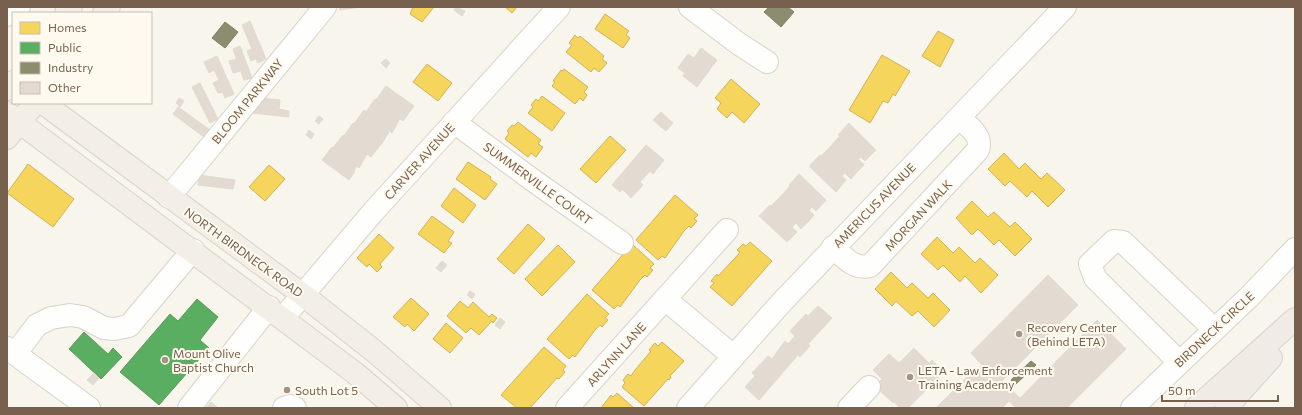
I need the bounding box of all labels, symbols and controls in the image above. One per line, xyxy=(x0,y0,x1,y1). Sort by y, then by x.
legend xyxy=(12,12,152,104)
text: Homes xyxy=(48,20,86,34)
text: Public xyxy=(48,40,81,54)
street label: BLOOM PARKWAY xyxy=(208,56,286,146)
text: Industry xyxy=(48,60,93,74)
text: Other xyxy=(48,80,81,94)
street label: CARVER AVENUE xyxy=(381,120,457,202)
street label: SUMMERVILLE COURT xyxy=(481,139,595,227)
street label: AMERICUS AVENUE xyxy=(830,160,918,250)
street label: MORGAN WALK xyxy=(882,177,954,253)
street label: NORTH BIRDNECK ROAD xyxy=(182,204,306,300)
street label: BIRDNECK CIRCLE xyxy=(1171,288,1257,370)
street label: ARLYNN LANE xyxy=(584,319,648,389)
place label: Recovery Center (Behind LETA) xyxy=(1027,320,1117,348)
marker: Recovery Center (Behind LETA) xyxy=(1014,329,1024,339)
place label: Mount Olive Baptist Church xyxy=(173,346,254,374)
marker: Mount Olive Baptist Church xyxy=(160,355,170,365)
place label: LETA - Law Enforcement Training Academy xyxy=(918,363,1053,391)
marker: LETA - Law Enforcement Training Academy xyxy=(905,372,915,382)
scale bar xyxy=(1162,377,1278,403)
place label: South Lot 5 xyxy=(295,383,358,397)
text: 50 m xyxy=(1168,383,1196,397)
marker: South Lot 5 xyxy=(282,385,292,395)

